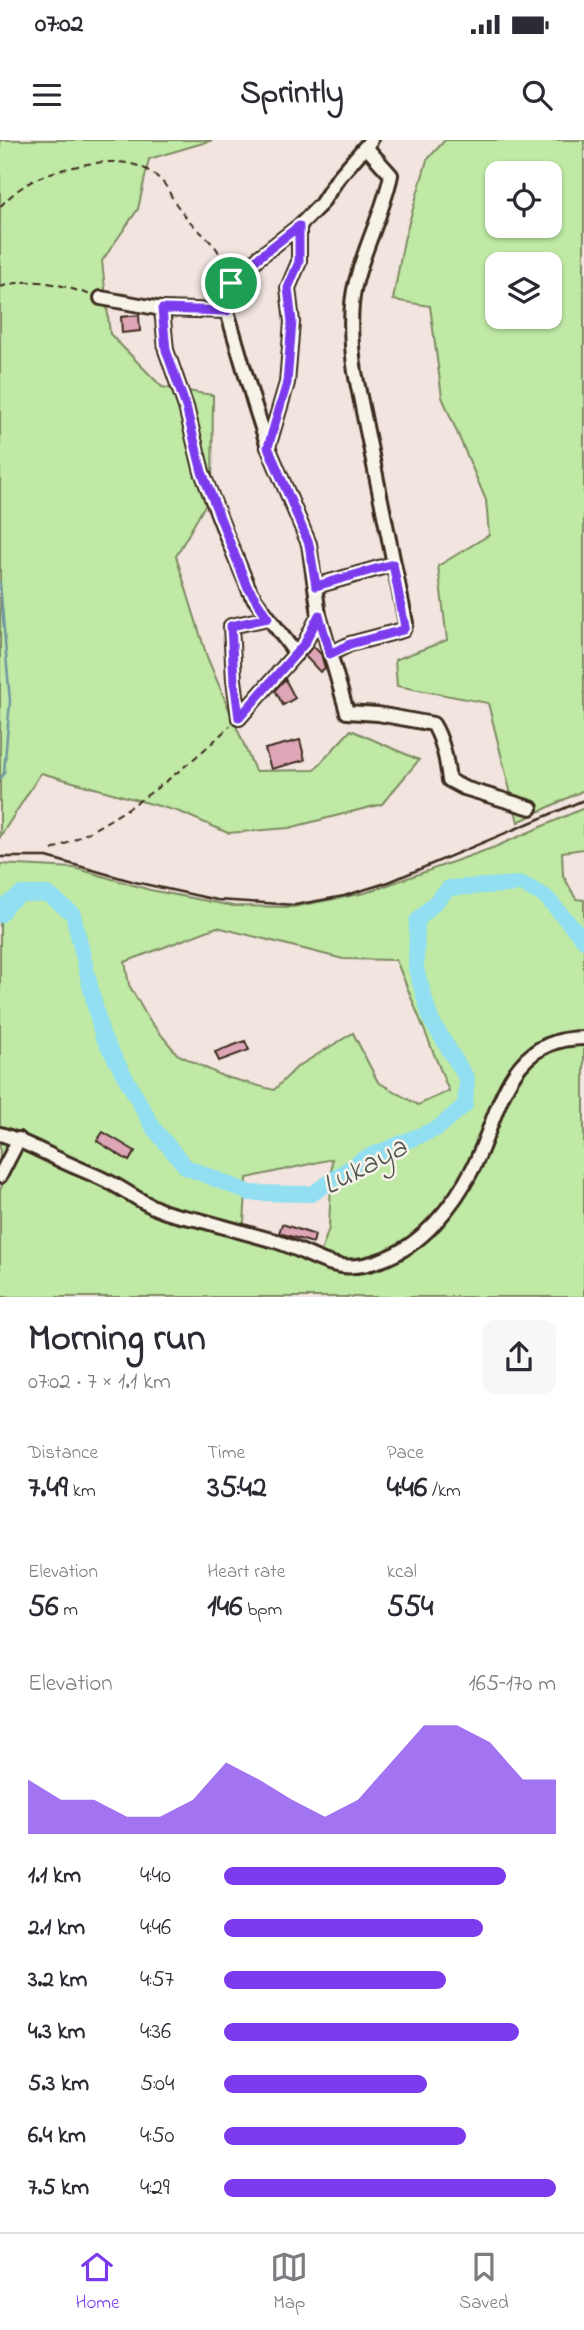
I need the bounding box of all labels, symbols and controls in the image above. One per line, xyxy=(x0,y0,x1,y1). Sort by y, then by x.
text: 07:02 xyxy=(35,6,83,44)
text: Sprintly xyxy=(240,71,344,118)
icon: menu xyxy=(28,76,66,114)
icon: search xyxy=(518,76,556,114)
map controls xyxy=(485,161,562,329)
button: locate xyxy=(485,161,562,238)
button: layers xyxy=(485,252,562,329)
pin xyxy=(201,253,261,313)
icon: arrive xyxy=(212,264,250,302)
water label: Lukaya xyxy=(315,1127,416,1208)
text: Morning run xyxy=(28,1312,206,1368)
button: share xyxy=(482,1320,556,1394)
text: 07:02 · 7 × 1.1 km xyxy=(28,1366,171,1399)
text: Distance xyxy=(28,1440,98,1467)
text: Time xyxy=(207,1440,245,1467)
text: Pace xyxy=(387,1440,424,1467)
text: 7.49 xyxy=(28,1467,68,1511)
text: 35:42 xyxy=(207,1467,267,1511)
text: 4:46 xyxy=(387,1467,427,1511)
text: km xyxy=(68,1478,96,1505)
text: /km xyxy=(427,1478,461,1505)
text: Elevation xyxy=(28,1559,98,1586)
text: Heart rate xyxy=(207,1559,285,1586)
text: kcal xyxy=(387,1559,417,1586)
text: 56 xyxy=(28,1586,58,1630)
text: 146 xyxy=(207,1586,242,1630)
text: 554 xyxy=(387,1586,433,1630)
text: m xyxy=(58,1597,78,1624)
text: bpm xyxy=(242,1597,282,1624)
text: Elevation xyxy=(28,1668,113,1701)
text: 165–170 m xyxy=(468,1668,556,1701)
text: 1.1 km xyxy=(28,1860,81,1893)
text: 4:40 xyxy=(140,1860,171,1893)
text: 2.1 km xyxy=(28,1912,85,1945)
text: 4:46 xyxy=(140,1912,171,1945)
text: 3.2 km xyxy=(28,1964,87,1997)
text: 4:57 xyxy=(140,1964,174,1997)
text: 4.3 km xyxy=(28,2016,85,2049)
text: 4:36 xyxy=(140,2016,171,2049)
text: 5.3 km xyxy=(28,2068,89,2101)
text: 5:04 xyxy=(140,2068,175,2101)
text: 6.4 km xyxy=(28,2120,86,2153)
text: 4:50 xyxy=(140,2120,175,2153)
text: 7.5 km xyxy=(28,2172,89,2205)
text: 4:29 xyxy=(140,2172,170,2205)
tab: Home xyxy=(75,2248,120,2317)
tab: Map xyxy=(270,2248,308,2317)
tab: Saved xyxy=(459,2248,509,2317)

